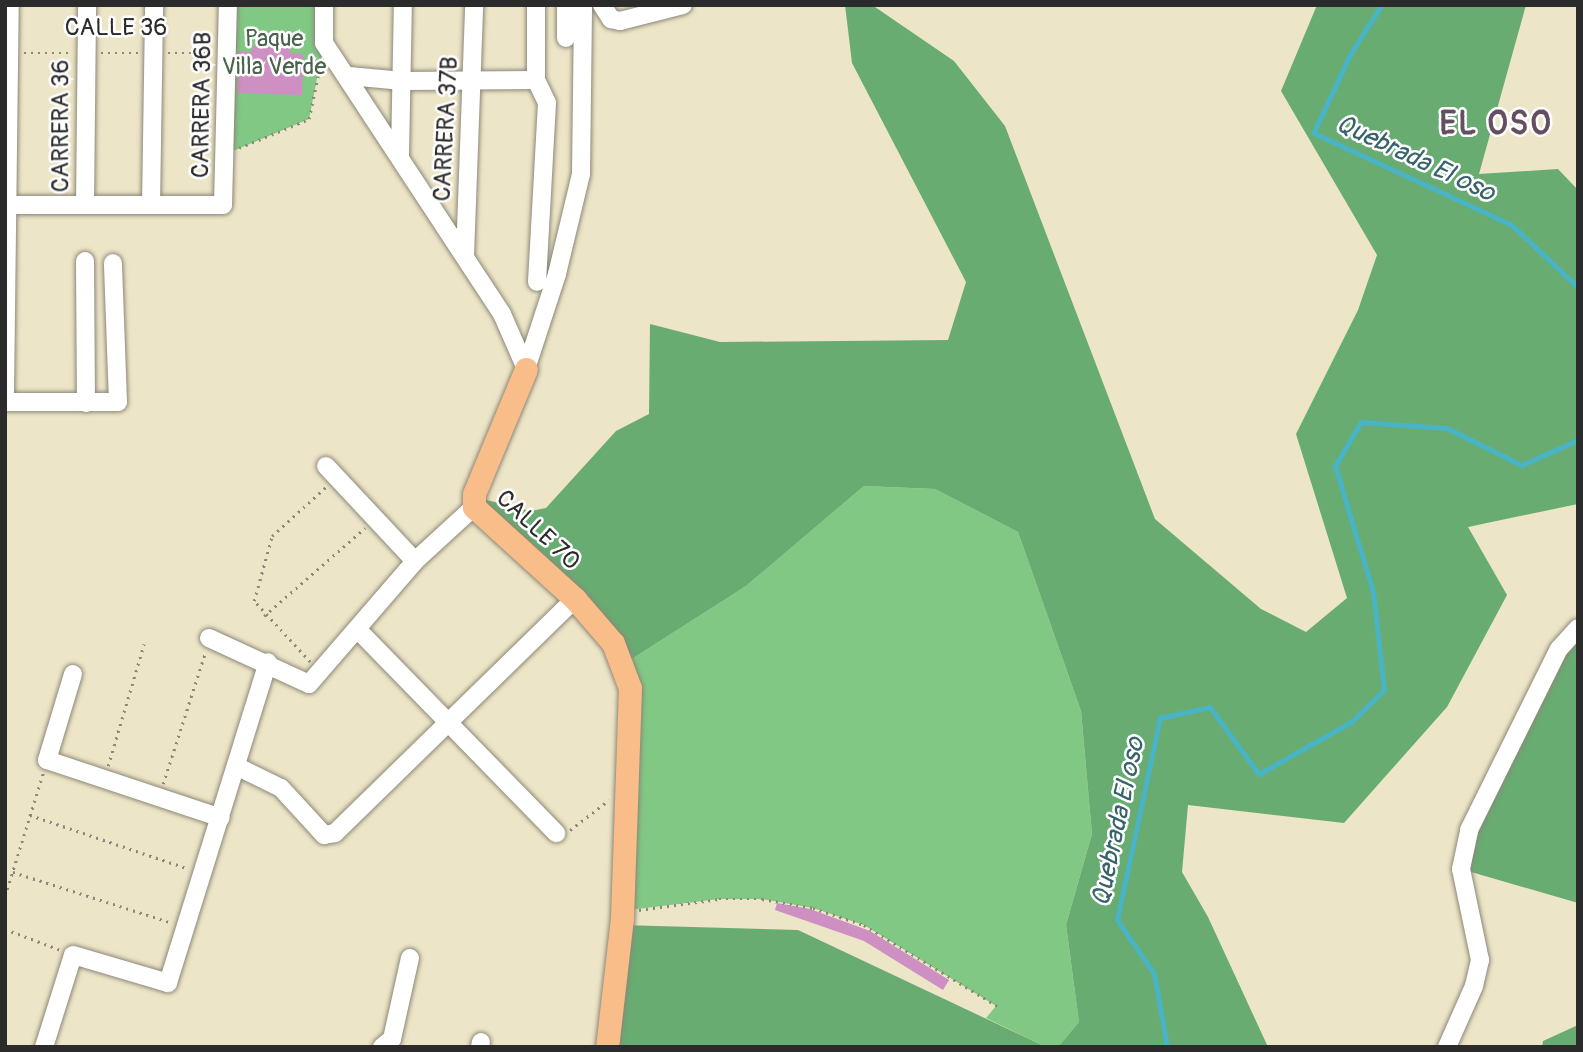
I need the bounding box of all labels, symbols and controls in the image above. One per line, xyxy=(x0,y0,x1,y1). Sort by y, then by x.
street label: CALLE 36 xyxy=(65,14,167,42)
park label: Paque Villa Verde xyxy=(222,25,326,81)
street label: CARRERA 36B xyxy=(186,32,218,178)
street label: CARRERA 37B xyxy=(428,56,464,202)
street label: CARRERA 36 xyxy=(47,60,75,192)
district label: EL OSO xyxy=(1440,105,1552,143)
water label: Quebrada El oso xyxy=(1331,109,1499,209)
street label: CALLE 70 xyxy=(490,484,586,576)
water label: Quebrada El oso xyxy=(1086,735,1152,909)

